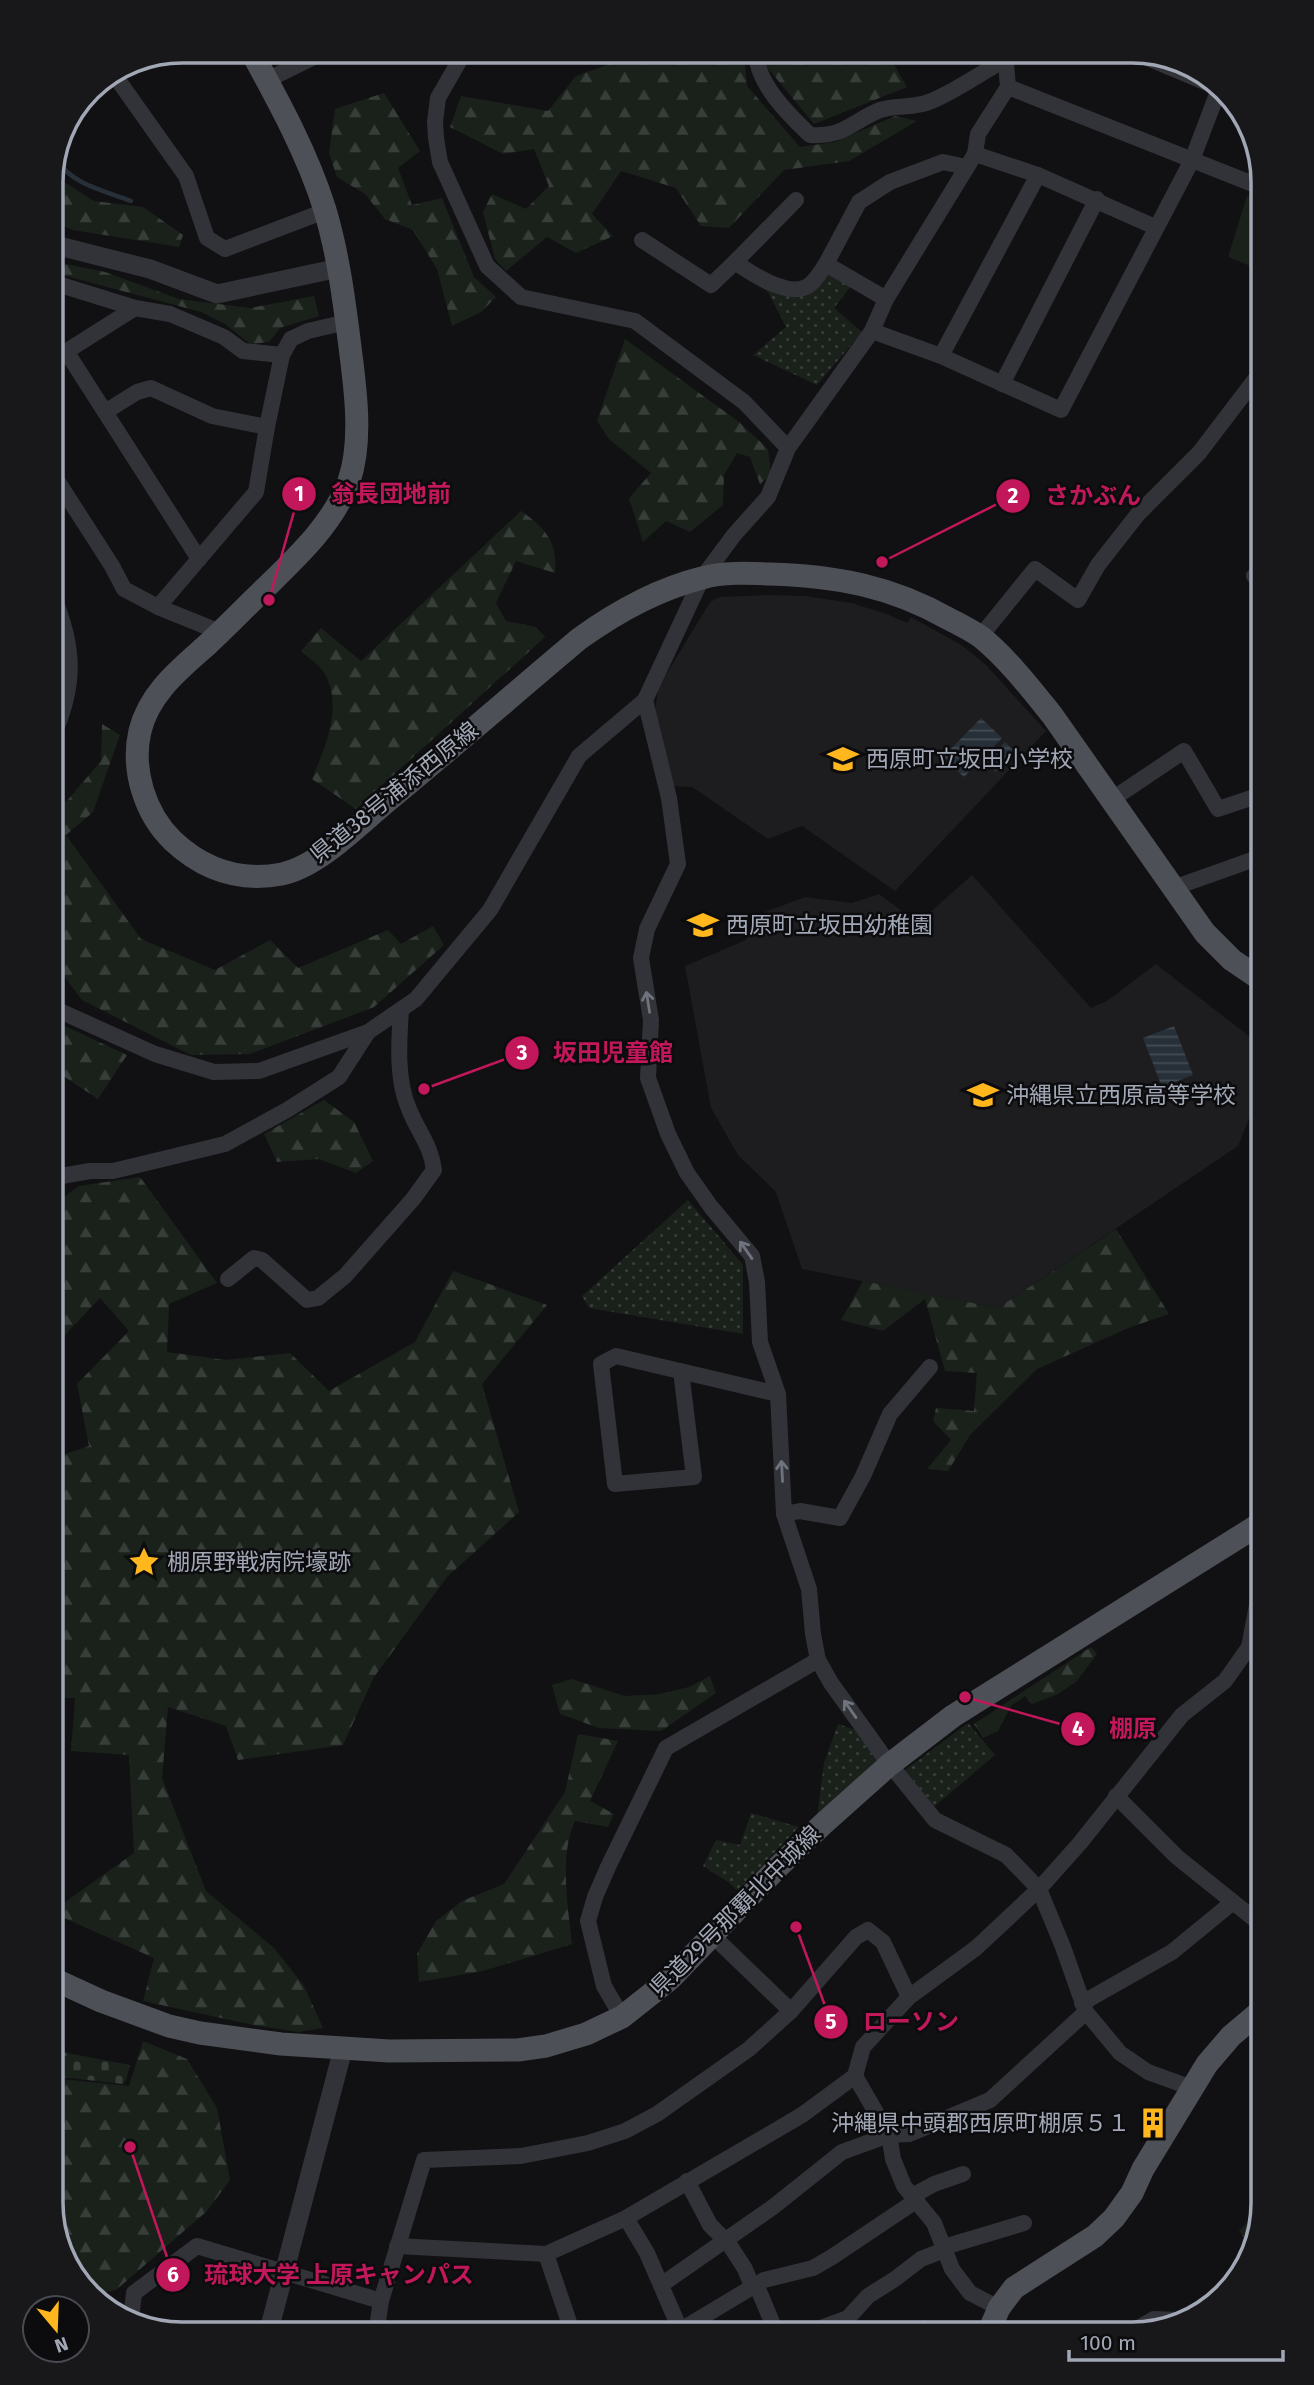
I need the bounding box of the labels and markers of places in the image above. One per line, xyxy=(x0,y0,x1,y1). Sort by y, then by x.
callout: 翁長団地前 xyxy=(282,471,465,516)
callout: さかぶん xyxy=(996,473,1155,518)
school or university icon: 西原町立坂田小学校 xyxy=(826,742,860,776)
place label: 西原町立坂田小学校 xyxy=(866,745,1073,773)
school or university icon: 西原町立坂田幼稚園 xyxy=(686,908,720,942)
place label: 西原町立坂田幼稚園 xyxy=(726,911,933,939)
callout: 坂田児童館 xyxy=(504,1030,687,1075)
school or university icon: 沖縄県立西原高等学校 xyxy=(966,1078,1000,1112)
place label: 沖縄県立西原高等学校 xyxy=(1006,1081,1236,1109)
place icon: 棚原野戦病院壕跡 xyxy=(127,1545,161,1579)
place label: 棚原野戦病院壕跡 xyxy=(167,1548,351,1576)
callout: 棚原 xyxy=(1060,1706,1171,1751)
callout: ローソン xyxy=(814,2000,973,2045)
building icon: 沖縄県中頭郡西原町棚原５１ xyxy=(1136,2106,1170,2140)
place label: 沖縄県中頭郡西原町棚原５１ xyxy=(831,2109,1130,2137)
callout: 琉球大学 上原キャンパス xyxy=(155,2252,488,2297)

